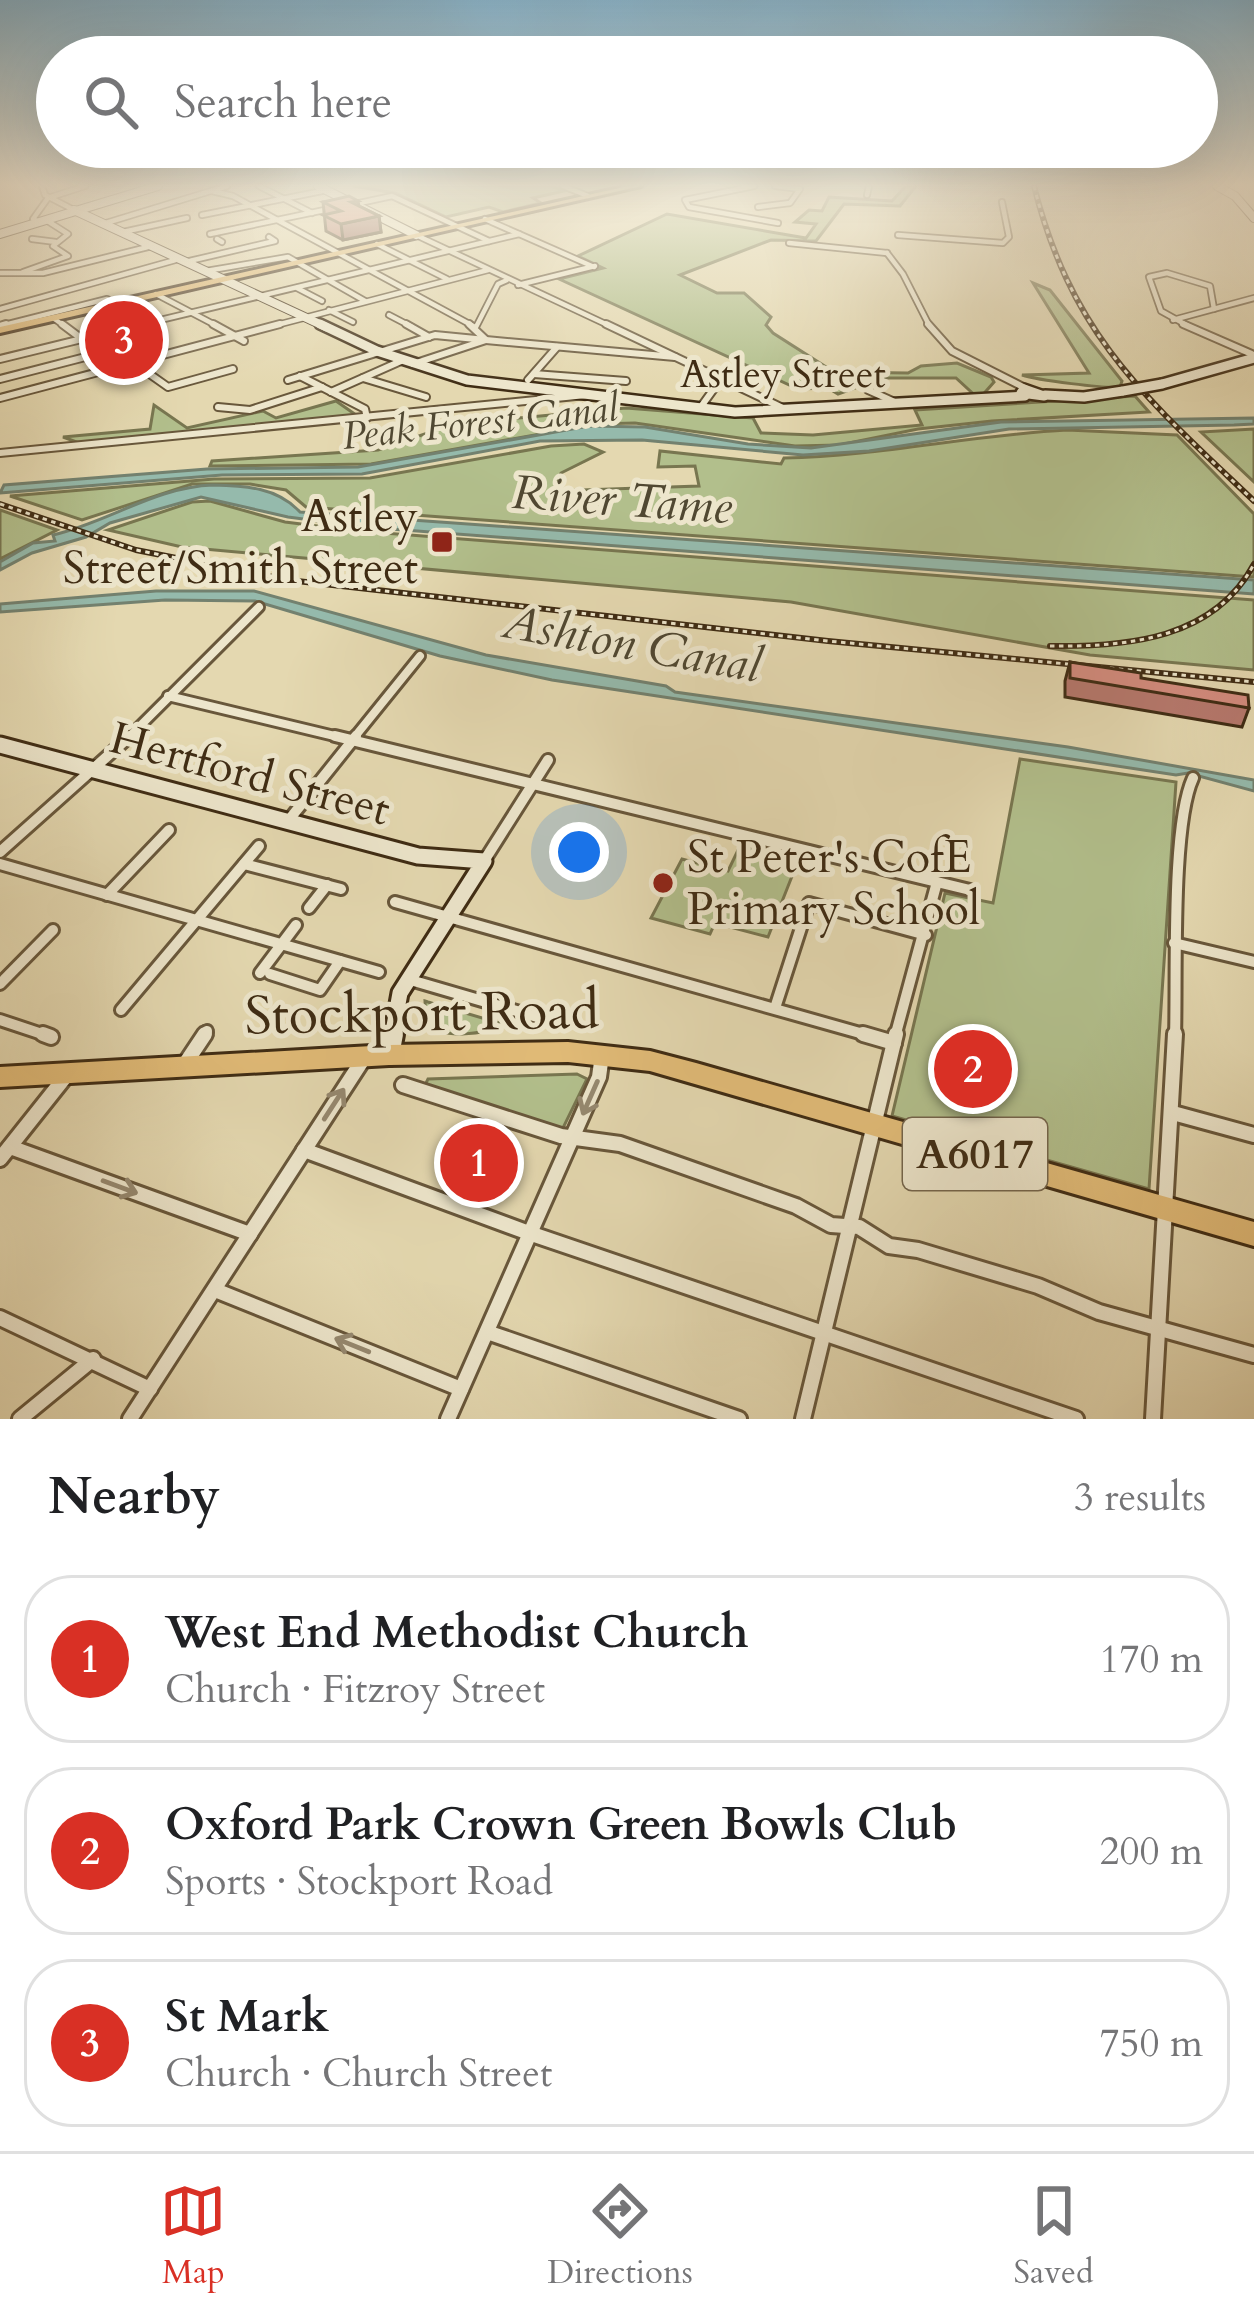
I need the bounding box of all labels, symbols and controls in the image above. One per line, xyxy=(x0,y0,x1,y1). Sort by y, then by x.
search box xyxy=(36,36,1218,168)
icon: search xyxy=(78,69,144,135)
text: Search here xyxy=(174,72,392,133)
pin: 3 xyxy=(85,295,163,385)
street label: Astley Street xyxy=(680,348,886,401)
water label: Peak Forest Canal xyxy=(339,381,622,463)
water label: River Tame xyxy=(510,460,735,540)
place label: Astley Street/Smith Street xyxy=(63,486,418,599)
marker: Astley Street/Smith Street xyxy=(429,529,455,555)
water label: Ashton Canal xyxy=(497,589,768,699)
street label: Hertford Street xyxy=(103,707,397,841)
your location xyxy=(549,822,609,882)
place label: St Peter's CofE Primary School xyxy=(687,827,980,940)
marker: St Peter's CofE Primary School xyxy=(650,870,676,896)
street label: Stockport Road xyxy=(244,974,600,1054)
pin: 2 xyxy=(934,1024,1012,1114)
one-way arrow xyxy=(577,1079,599,1115)
one-way arrow xyxy=(322,1087,347,1121)
pin: 1 xyxy=(440,1118,518,1208)
road number: A6017 xyxy=(903,1118,1047,1190)
one-way arrow xyxy=(101,1178,138,1199)
one-way arrow xyxy=(335,1333,372,1354)
text: Nearby xyxy=(48,1462,220,1532)
text: 3 results xyxy=(1074,1471,1206,1524)
text: West End Methodist Church xyxy=(165,1602,748,1663)
text: 1 xyxy=(80,1633,100,1686)
text: 170 m xyxy=(1100,1633,1203,1686)
text: Church · Fitzroy Street xyxy=(165,1663,545,1716)
text: Oxford Park Crown Green Bowls Club xyxy=(165,1794,957,1855)
text: 2 xyxy=(80,1825,100,1878)
text: 200 m xyxy=(1100,1825,1203,1878)
text: Sports · Stockport Road xyxy=(165,1855,553,1908)
text: St Mark xyxy=(165,1986,329,2047)
text: 3 xyxy=(80,2017,100,2070)
text: 750 m xyxy=(1100,2017,1203,2070)
text: Church · Church Street xyxy=(165,2047,552,2100)
tab: Map xyxy=(160,2178,226,2295)
tab: Directions xyxy=(547,2178,693,2295)
tab: Saved xyxy=(1014,2178,1094,2295)

